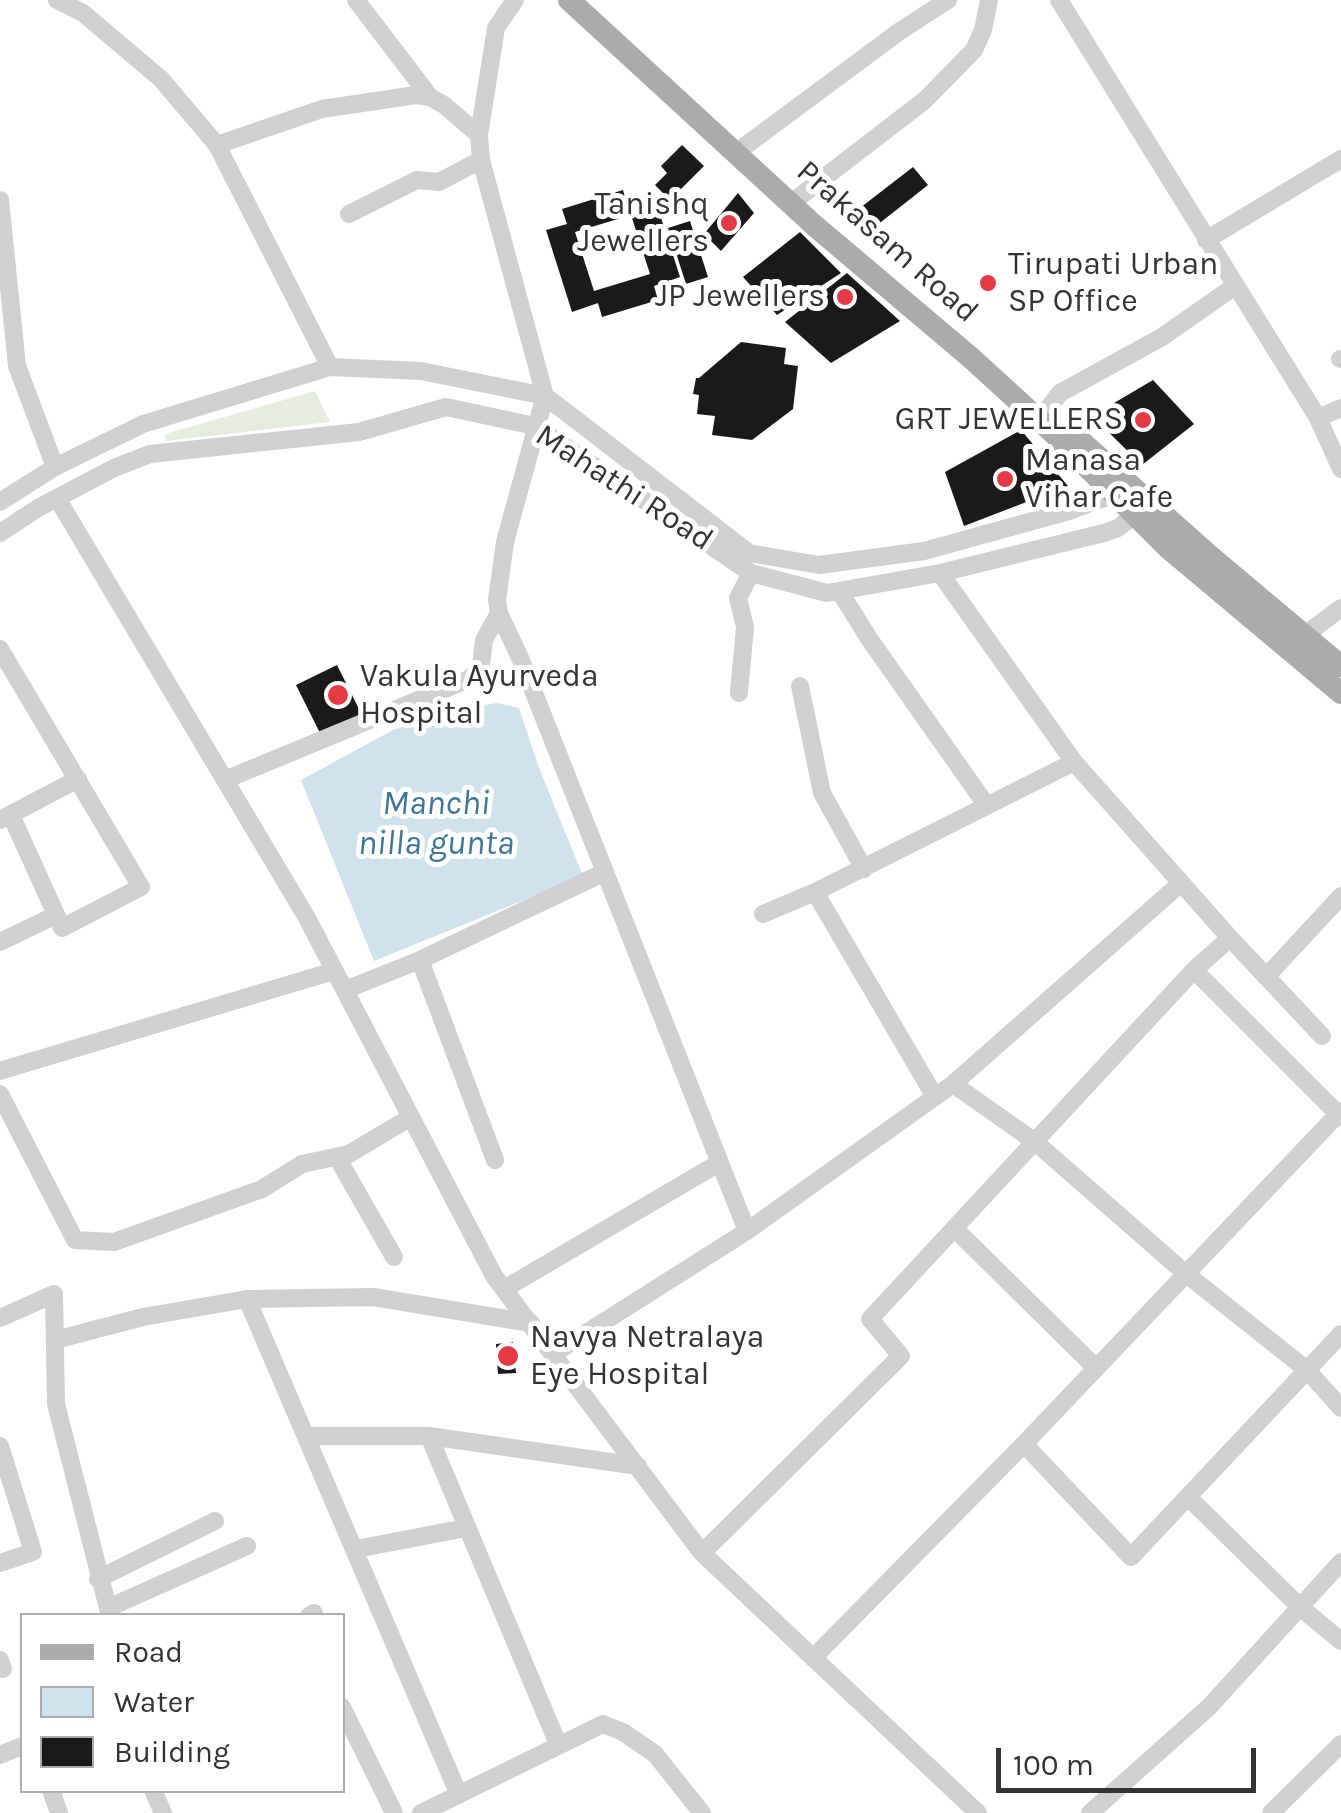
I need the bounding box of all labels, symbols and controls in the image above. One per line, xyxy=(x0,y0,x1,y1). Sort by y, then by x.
street label: Prakasam Road xyxy=(788,153,986,331)
place label: Tanishq Jewellers xyxy=(577,186,709,261)
marker: Tanishq Jewellers xyxy=(718,212,740,234)
place label: Tirupati Urban SP Office xyxy=(1008,246,1218,321)
marker: Tirupati Urban SP Office xyxy=(977,272,999,294)
place label: JP Jewellers xyxy=(655,278,825,316)
marker: JP Jewellers xyxy=(834,286,856,308)
place label: GRT JEWELLERS xyxy=(895,401,1123,439)
marker: GRT JEWELLERS xyxy=(1132,409,1154,431)
street label: Mahathi Road xyxy=(528,416,720,560)
place label: Manasa Vihar Cafe xyxy=(1025,442,1173,517)
marker: Manasa Vihar Cafe xyxy=(994,468,1016,490)
place label: Vakula Ayurveda Hospital xyxy=(360,658,599,733)
marker: Vakula Ayurveda Hospital xyxy=(325,682,351,708)
water label: Manchi nilla gunta xyxy=(358,783,514,865)
place label: Navya Netralaya Eye Hospital xyxy=(530,1319,764,1394)
marker: Navya Netralaya Eye Hospital xyxy=(495,1343,521,1369)
legend xyxy=(20,1613,345,1793)
text: Road xyxy=(114,1634,183,1670)
text: Water xyxy=(114,1684,194,1720)
scale bar xyxy=(1001,1728,1261,1790)
text: Building xyxy=(114,1734,230,1770)
text: 100 m xyxy=(1013,1747,1094,1783)

